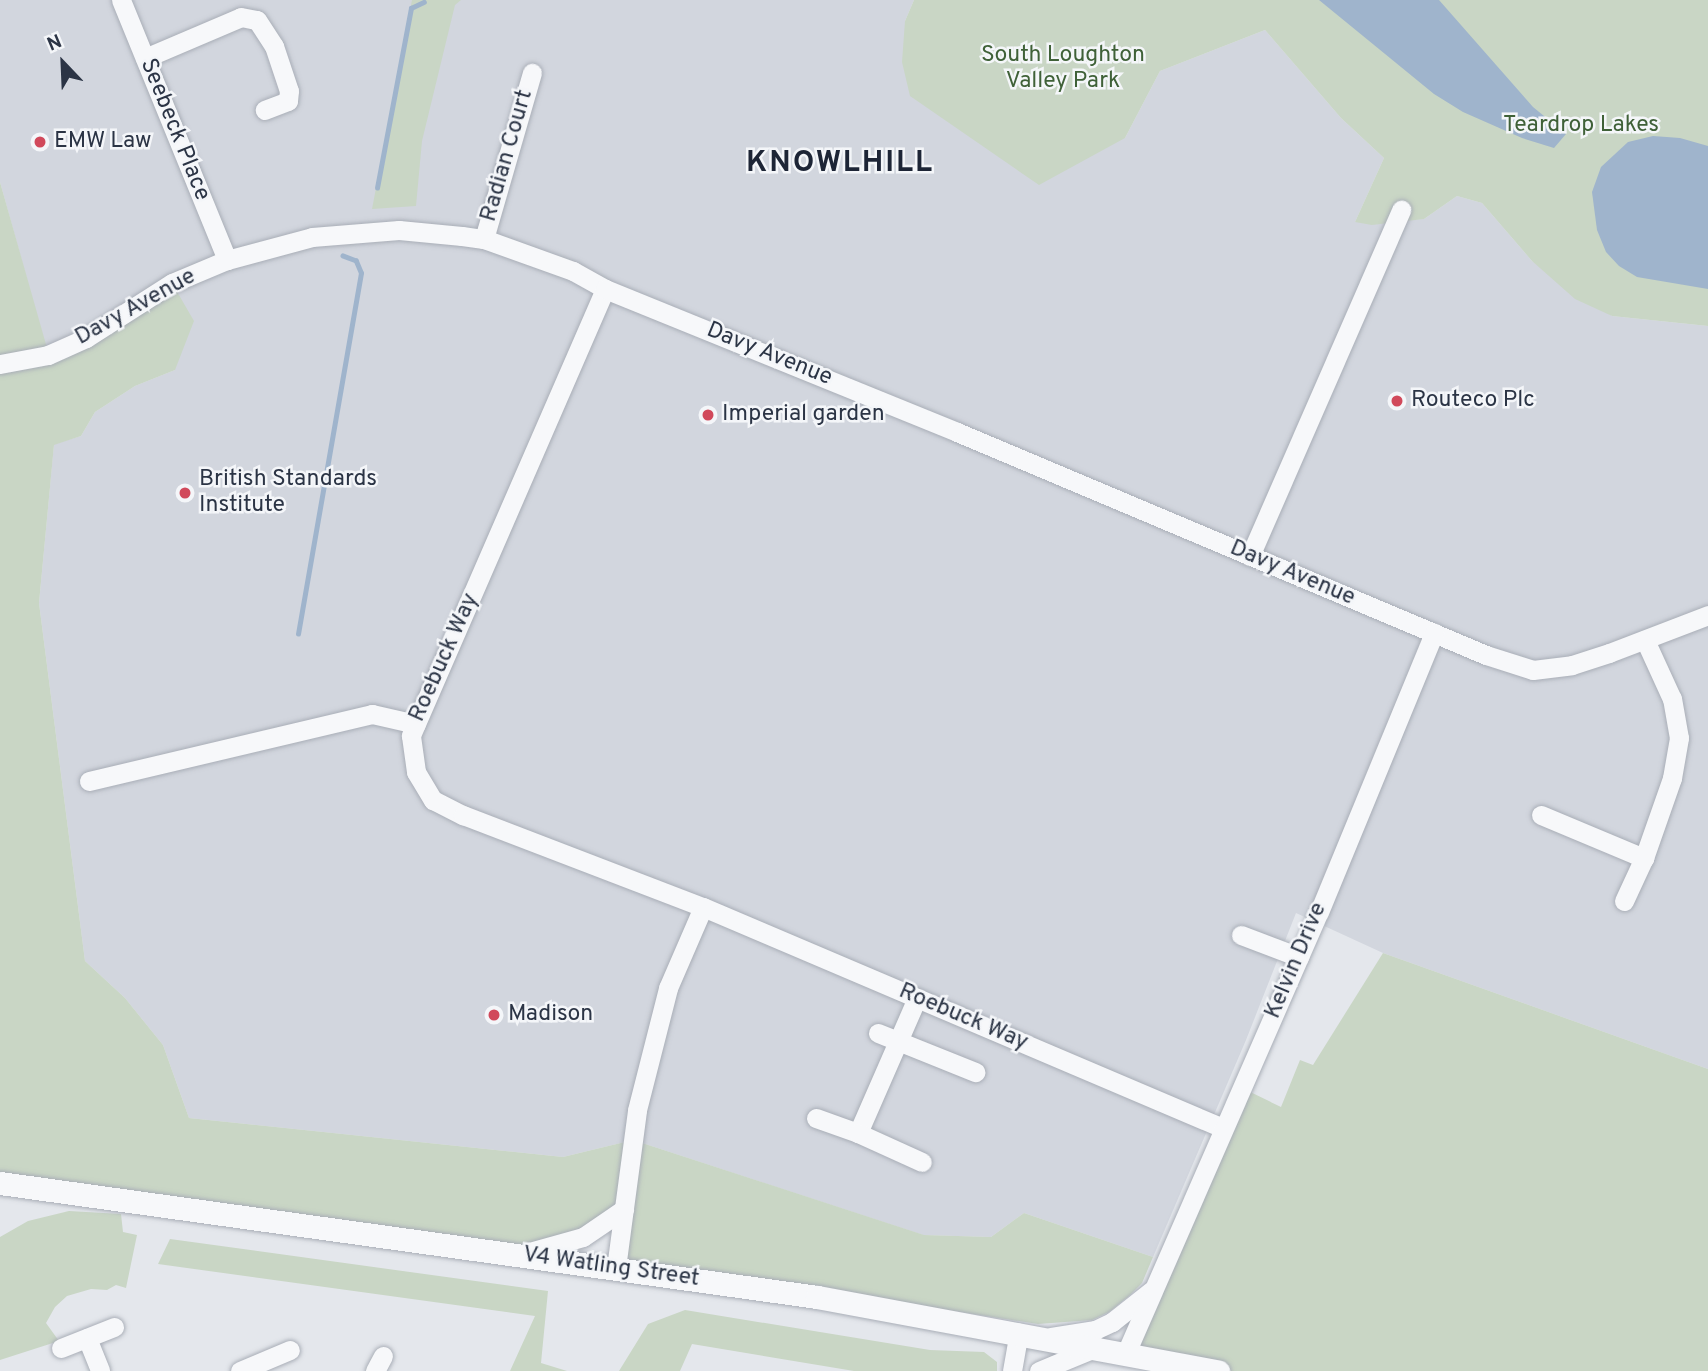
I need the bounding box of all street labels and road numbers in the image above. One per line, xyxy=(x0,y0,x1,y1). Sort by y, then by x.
street label: Seebeck Place xyxy=(133,55,215,205)
street label: Radian Court xyxy=(476,87,540,225)
street label: Davy Avenue xyxy=(71,263,201,353)
street label: Davy Avenue xyxy=(702,317,836,393)
street label: Davy Avenue xyxy=(1225,535,1359,613)
street label: Roebuck Way xyxy=(404,589,486,727)
street label: Kelvin Drive xyxy=(1260,899,1334,1023)
street label: Roebuck Way xyxy=(894,978,1032,1058)
street label: V4 Watling Street xyxy=(521,1242,701,1294)

